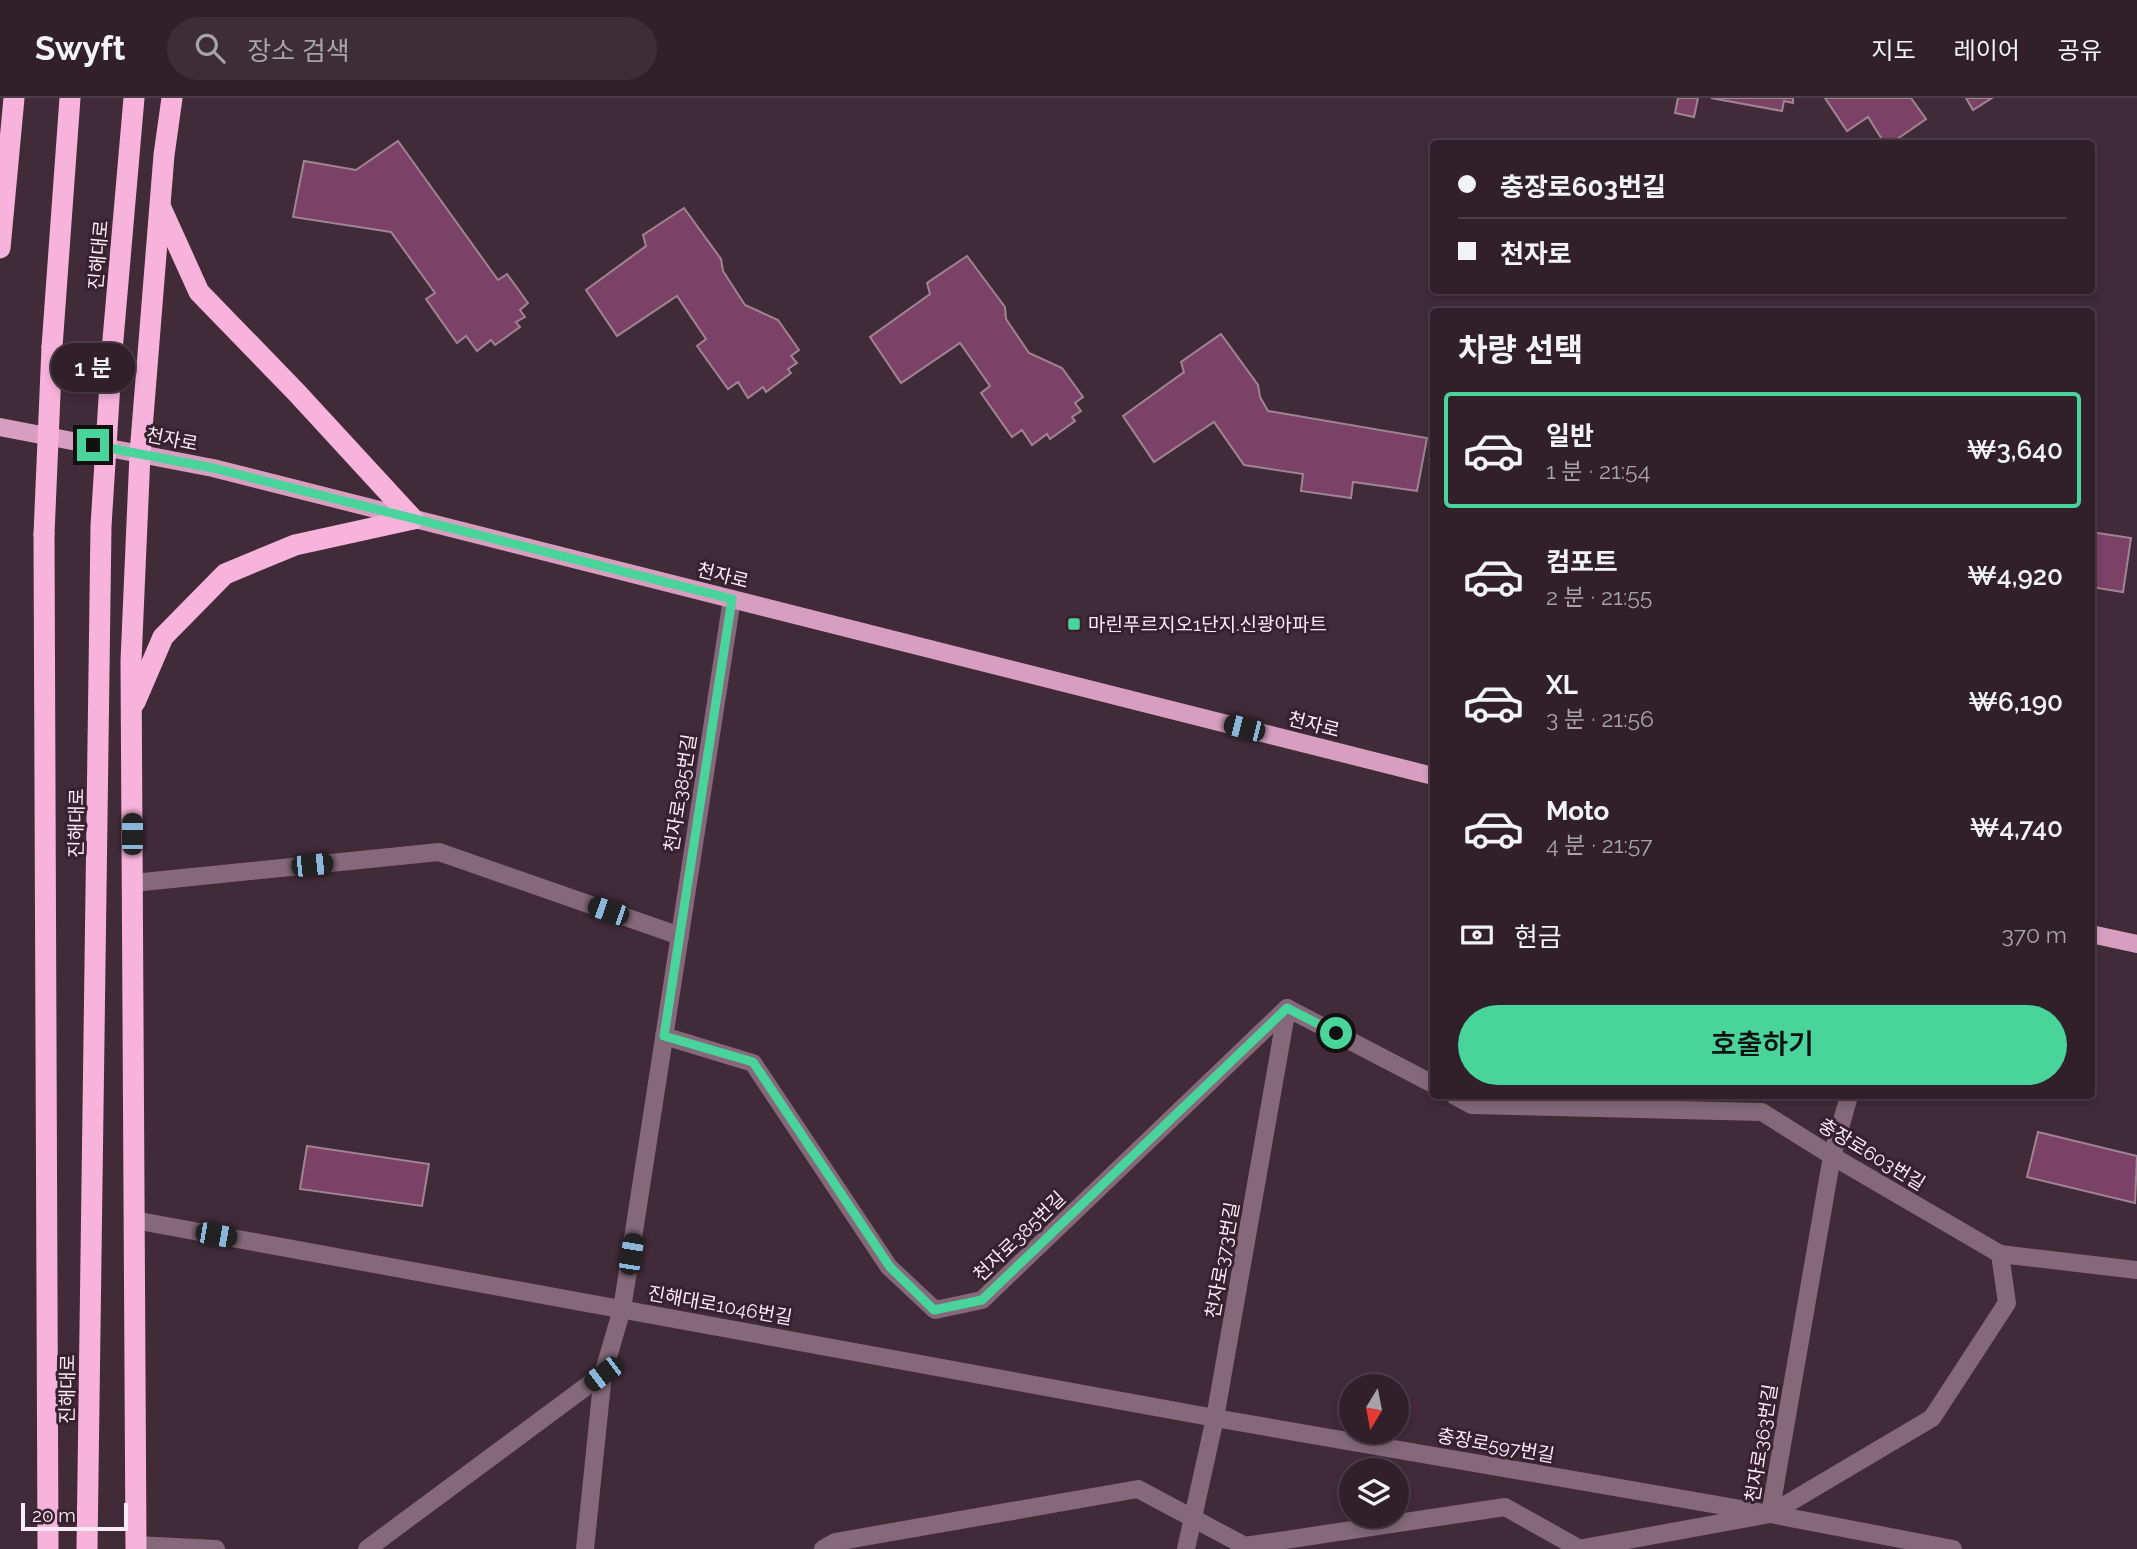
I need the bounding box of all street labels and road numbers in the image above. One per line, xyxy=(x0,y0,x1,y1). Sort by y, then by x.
street label: 진해대로 xyxy=(84,219,112,291)
street label: 천자로 xyxy=(144,423,200,455)
street label: 천자로 xyxy=(695,558,751,592)
street label: 천자로 xyxy=(1286,707,1342,741)
street label: 천자로385번길 xyxy=(660,732,700,854)
street label: 진해대로 xyxy=(64,788,88,858)
street label: 충장로603번길 xyxy=(1815,1114,1929,1194)
street label: 천자로385번길 xyxy=(968,1187,1070,1285)
street label: 천자로373번길 xyxy=(1201,1200,1243,1320)
street label: 진해대로1046번길 xyxy=(646,1281,794,1329)
street label: 진해대로 xyxy=(55,1354,79,1424)
street label: 천자로363번길 xyxy=(1741,1382,1781,1504)
street label: 충장로597번길 xyxy=(1436,1424,1556,1466)

